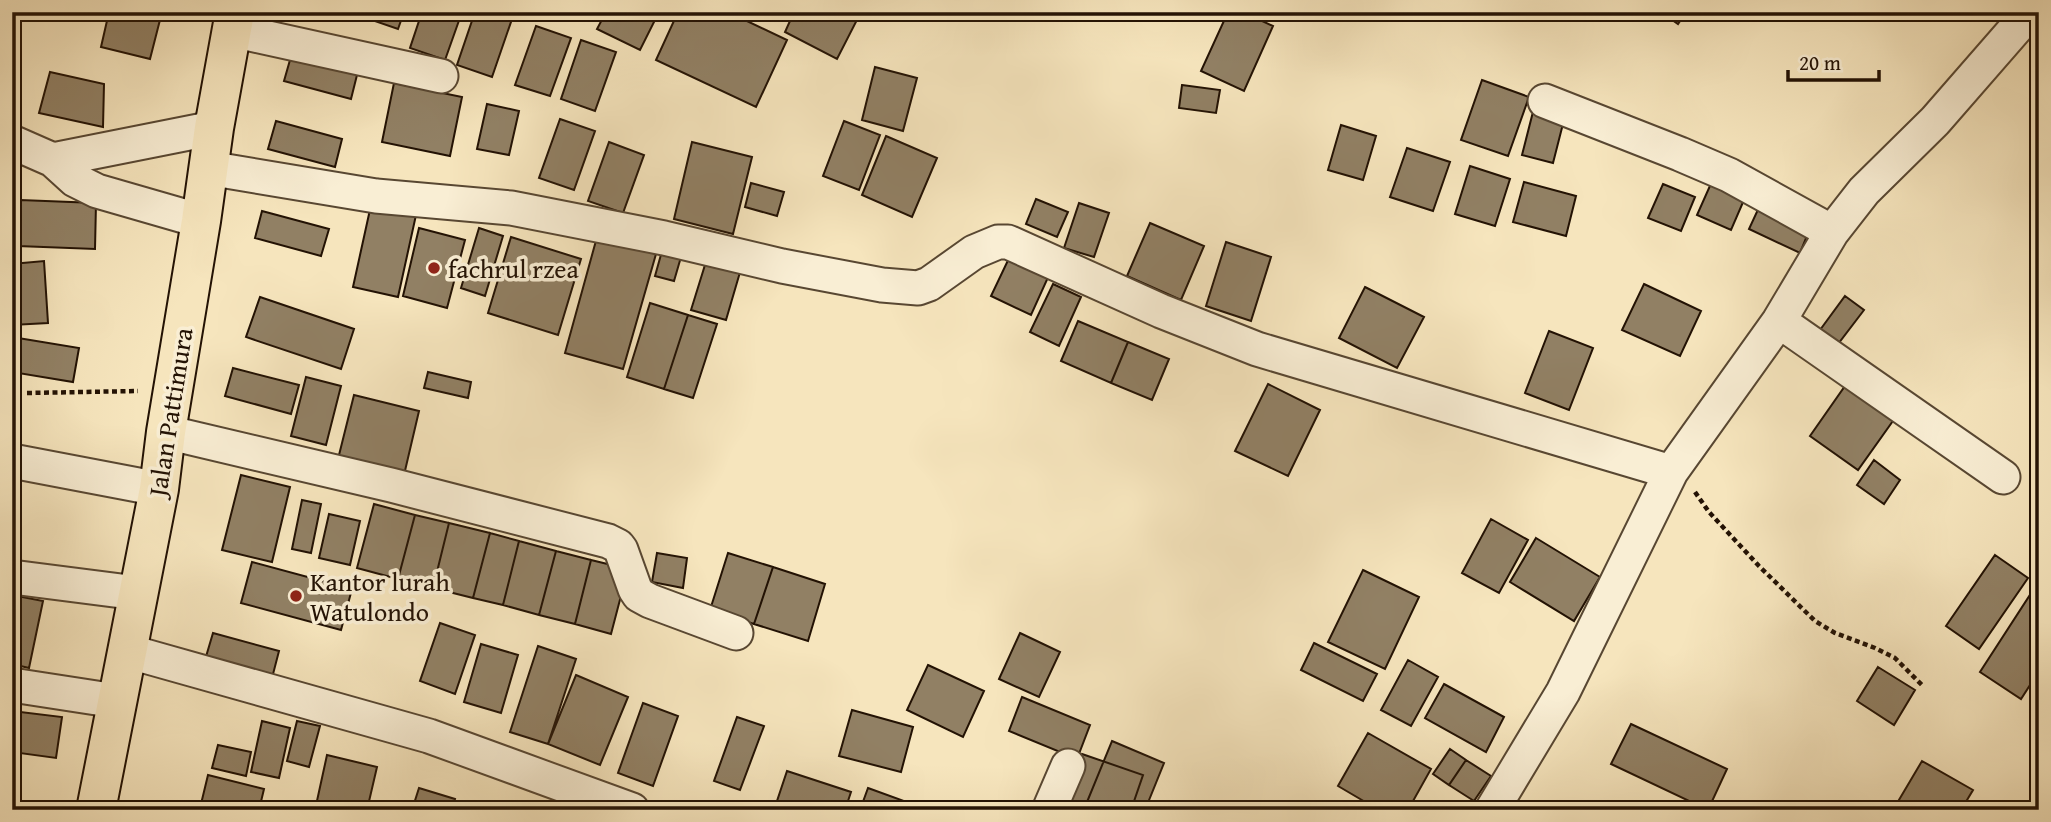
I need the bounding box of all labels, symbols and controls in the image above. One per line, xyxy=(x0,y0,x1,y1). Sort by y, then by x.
scale bar xyxy=(1788,38,1880,82)
text: 20 m xyxy=(1799,47,1841,78)
place label: fachrul rzea xyxy=(448,249,579,288)
marker: fachrul rzea xyxy=(426,260,442,276)
street label: Jalan Pattimura xyxy=(137,324,203,502)
place label: Kantor lurah Watulondo xyxy=(310,562,450,631)
marker: Kantor lurah Watulondo xyxy=(288,588,304,604)

